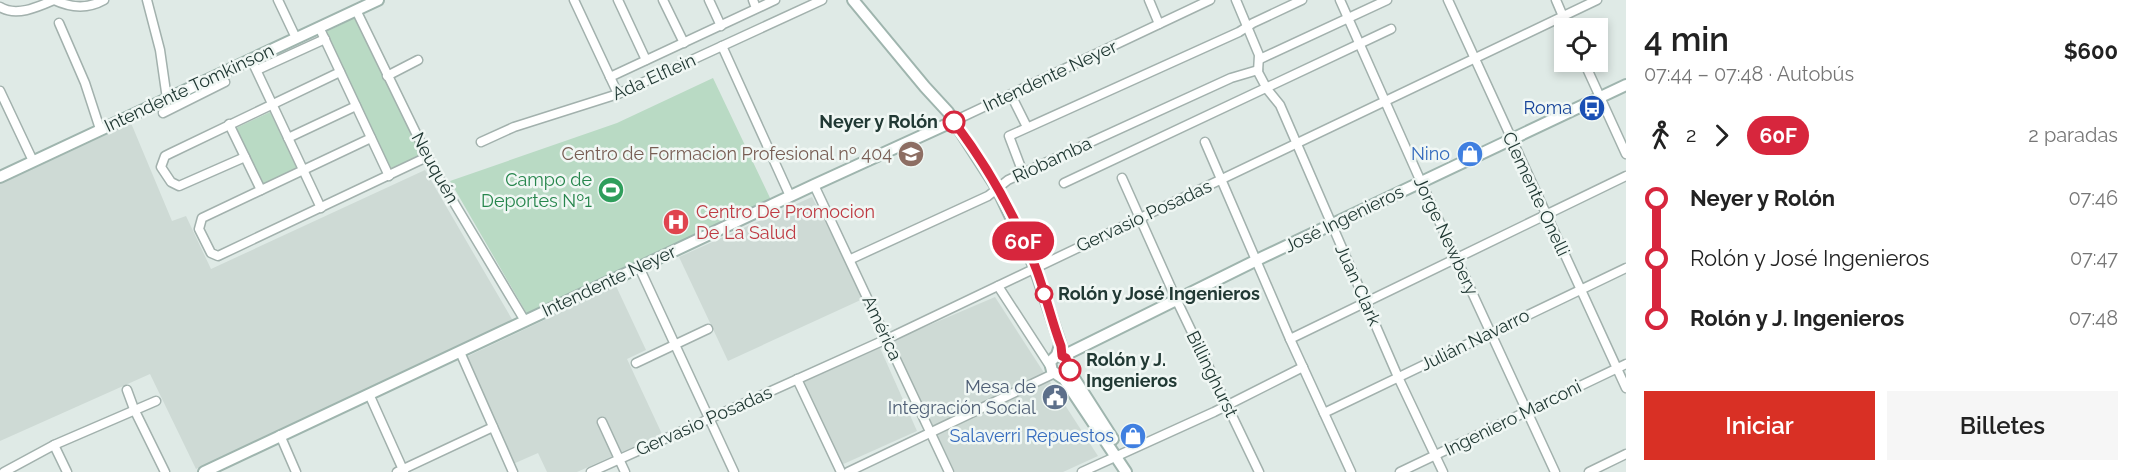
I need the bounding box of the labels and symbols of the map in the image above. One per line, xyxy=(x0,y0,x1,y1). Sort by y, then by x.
street label: Intendente Neyer xyxy=(979,35,1121,116)
street label: Intendente Tomkinson xyxy=(101,39,277,136)
street label: Ada Elflein xyxy=(609,49,699,104)
bus stop icon: Roma xyxy=(1577,93,1607,123)
place label: Roma xyxy=(1523,97,1572,118)
place label: Neyer y Rolón xyxy=(819,111,938,132)
marker: Neyer y Rolón xyxy=(943,111,965,133)
street label: Clemente Onelli xyxy=(1498,128,1574,259)
street label: Neuquén xyxy=(407,129,463,207)
street label: Riobamba xyxy=(1009,132,1095,187)
school or university icon: Centro de Formacion Profesional nº 404 xyxy=(896,139,926,169)
shop icon: Nino xyxy=(1455,139,1485,169)
place label: Centro de Formacion Profesional nº 404 xyxy=(562,143,892,164)
place label: Nino xyxy=(1411,143,1450,164)
place label: Campo de Deportes Nº1 xyxy=(481,169,592,211)
street label: Jorge Newbery xyxy=(1410,173,1483,298)
sports icon: Campo de Deportes Nº1 xyxy=(596,175,626,205)
street label: Gervasio Posadas xyxy=(1073,175,1215,256)
street label: José Ingenieros xyxy=(1281,180,1407,257)
place label: Centro De Promocion De La Salud xyxy=(696,201,875,243)
hospital icon: Centro De Promocion De La Salud xyxy=(661,207,691,237)
line badge: 60F xyxy=(988,222,1058,260)
street label: Intendente Neyer xyxy=(538,240,680,321)
street label: Juan Clark xyxy=(1331,241,1386,329)
place label: Rolón y José Ingenieros xyxy=(1058,283,1260,304)
marker: Rolón y José Ingenieros xyxy=(1035,285,1053,303)
street label: América xyxy=(858,292,907,364)
street label: Julián Navarro xyxy=(1417,304,1533,375)
street label: Billinghurst xyxy=(1183,327,1242,420)
place label: Rolón y J. Ingenieros xyxy=(1086,349,1177,391)
marker: Rolón y J. Ingenieros xyxy=(1059,359,1081,381)
street label: Ingeniero Marconi xyxy=(1441,375,1585,460)
place label: Mesa de Integración Social xyxy=(888,376,1036,418)
street label: Gervasio Posadas xyxy=(632,381,775,460)
public building icon: Mesa de Integración Social xyxy=(1040,382,1070,412)
shop icon: Salaverri Repuestos xyxy=(1118,421,1148,451)
place label: Salaverri Repuestos xyxy=(950,425,1114,446)

